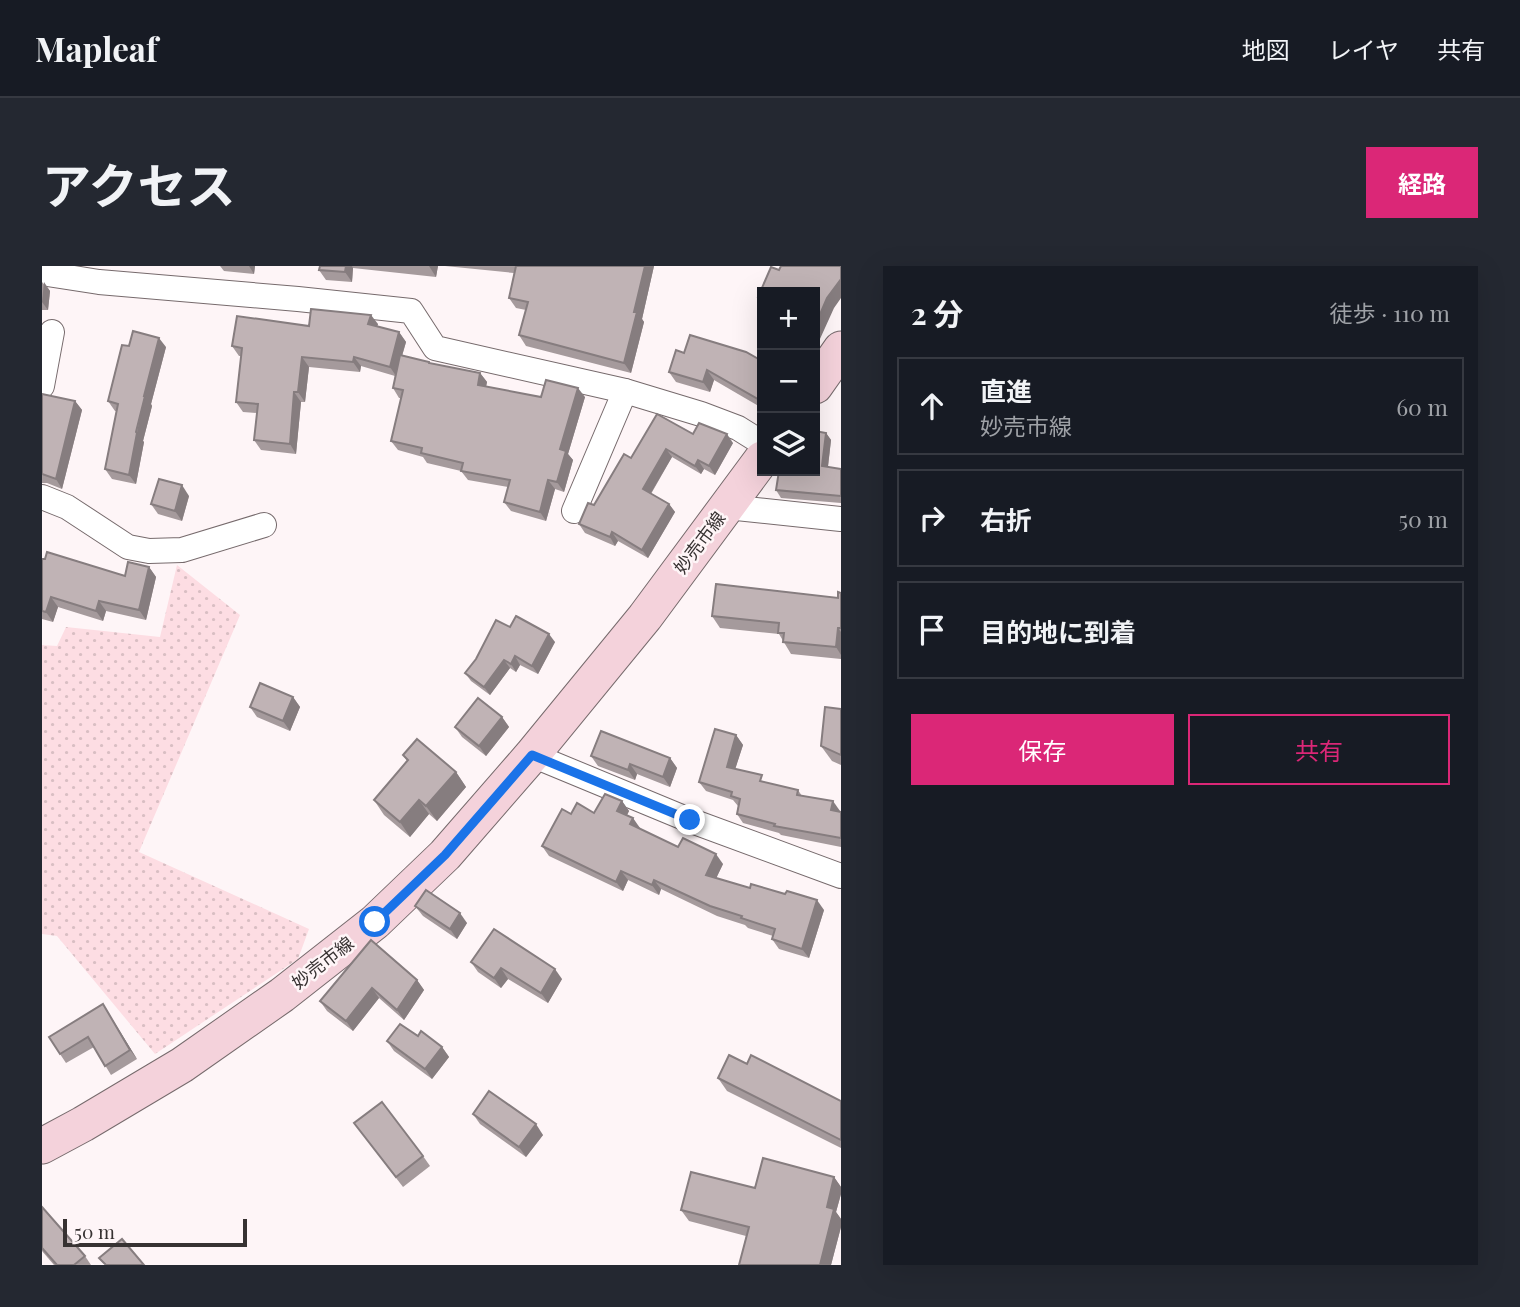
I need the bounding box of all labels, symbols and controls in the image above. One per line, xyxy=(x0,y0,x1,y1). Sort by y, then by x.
text: Mapleaf xyxy=(35,26,158,70)
text: 地図 xyxy=(1242,33,1290,65)
text: レイヤ xyxy=(1328,33,1399,65)
text: 共有 xyxy=(1437,33,1485,65)
button: 経路 xyxy=(1366,147,1478,218)
text: アクセス xyxy=(42,151,236,216)
map controls xyxy=(757,287,820,476)
button: + xyxy=(757,287,820,350)
text: 2 分 xyxy=(911,293,963,333)
text: 徒歩 · 110 m xyxy=(1330,297,1450,328)
button: − xyxy=(757,350,820,413)
text: 直進 xyxy=(980,373,1032,408)
icon: ahead xyxy=(913,387,951,425)
text: 60 m xyxy=(1396,391,1448,422)
text: 妙売市線 xyxy=(980,410,1072,441)
button: layers xyxy=(757,413,820,476)
icon: right xyxy=(913,499,951,537)
text: 右折 xyxy=(980,502,1032,537)
text: 50 m xyxy=(1399,503,1448,534)
street label: 妙売市線 xyxy=(668,506,730,578)
icon: arrive xyxy=(913,611,951,649)
text: 目的地に到着 xyxy=(980,614,1136,649)
button: 保存 xyxy=(911,714,1174,785)
button: 共有 xyxy=(1188,714,1450,785)
route end xyxy=(674,804,705,835)
route start xyxy=(359,906,390,937)
street label: 妙売市線 xyxy=(287,931,358,994)
scale bar xyxy=(63,1216,247,1248)
text: 50 m xyxy=(74,1218,115,1244)

